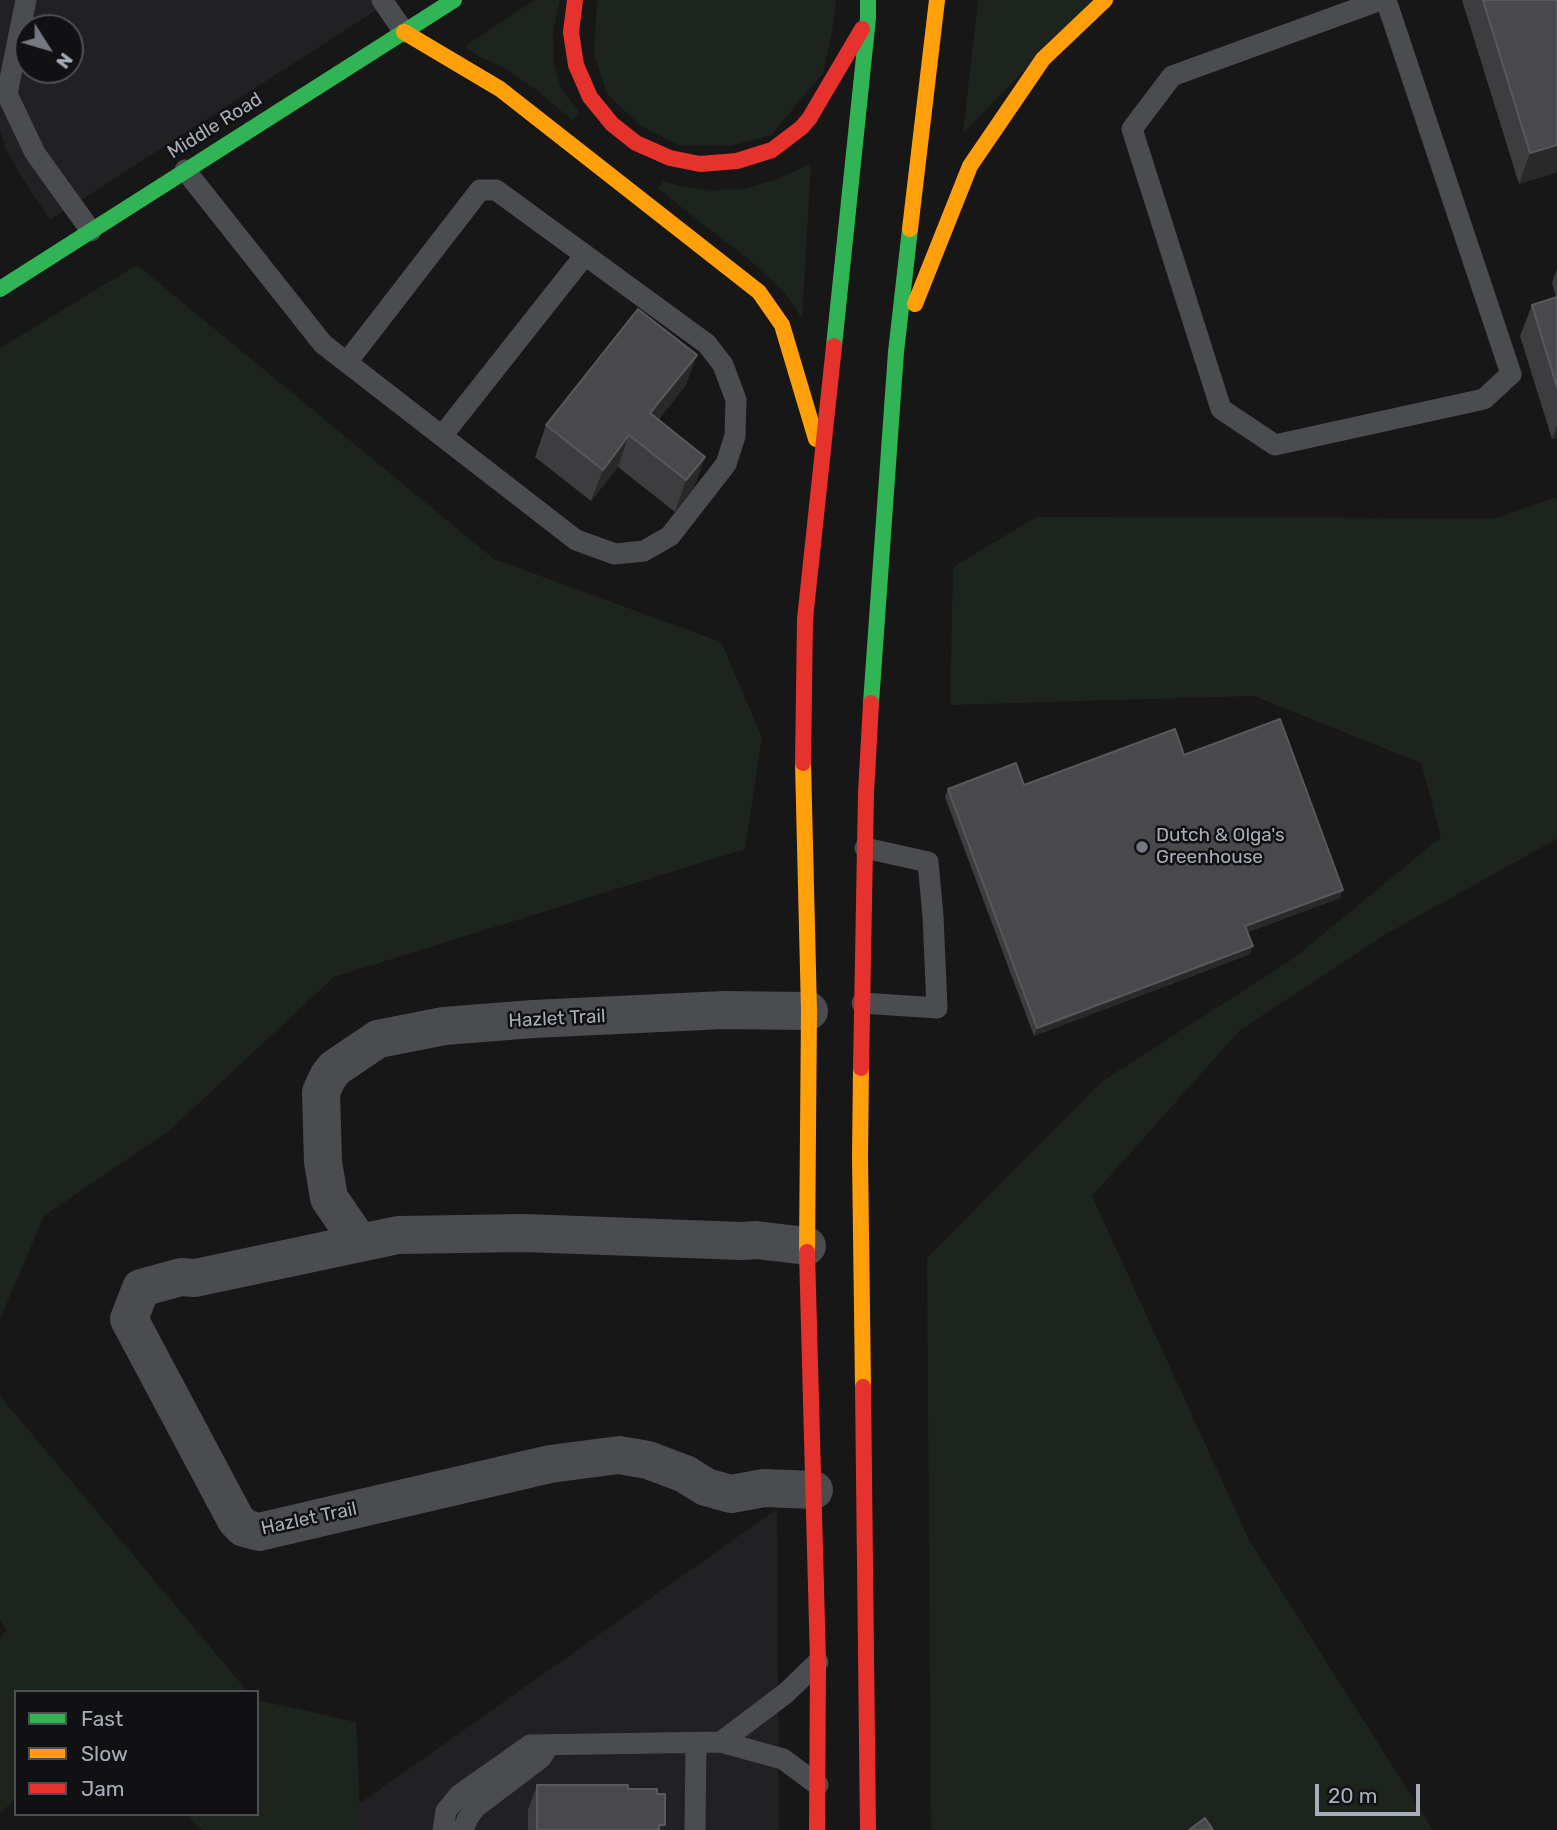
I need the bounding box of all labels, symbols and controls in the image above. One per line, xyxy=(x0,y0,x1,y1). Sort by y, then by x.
north arrow xyxy=(14,14,84,84)
text: N xyxy=(51,48,78,73)
street label: Middle Road xyxy=(163,88,267,164)
place label: Dutch & Olga's Greenhouse xyxy=(1156,825,1285,869)
marker: Dutch & Olga's Greenhouse xyxy=(1134,839,1150,855)
street label: Hazlet Trail xyxy=(508,1005,606,1033)
street label: Hazlet Trail xyxy=(259,1498,359,1540)
legend xyxy=(14,1690,259,1816)
text: Fast xyxy=(81,1706,123,1731)
text: Slow xyxy=(81,1741,128,1766)
scale bar xyxy=(1319,1770,1424,1814)
text: Jam xyxy=(81,1776,125,1801)
text: 20 m xyxy=(1328,1783,1377,1808)

